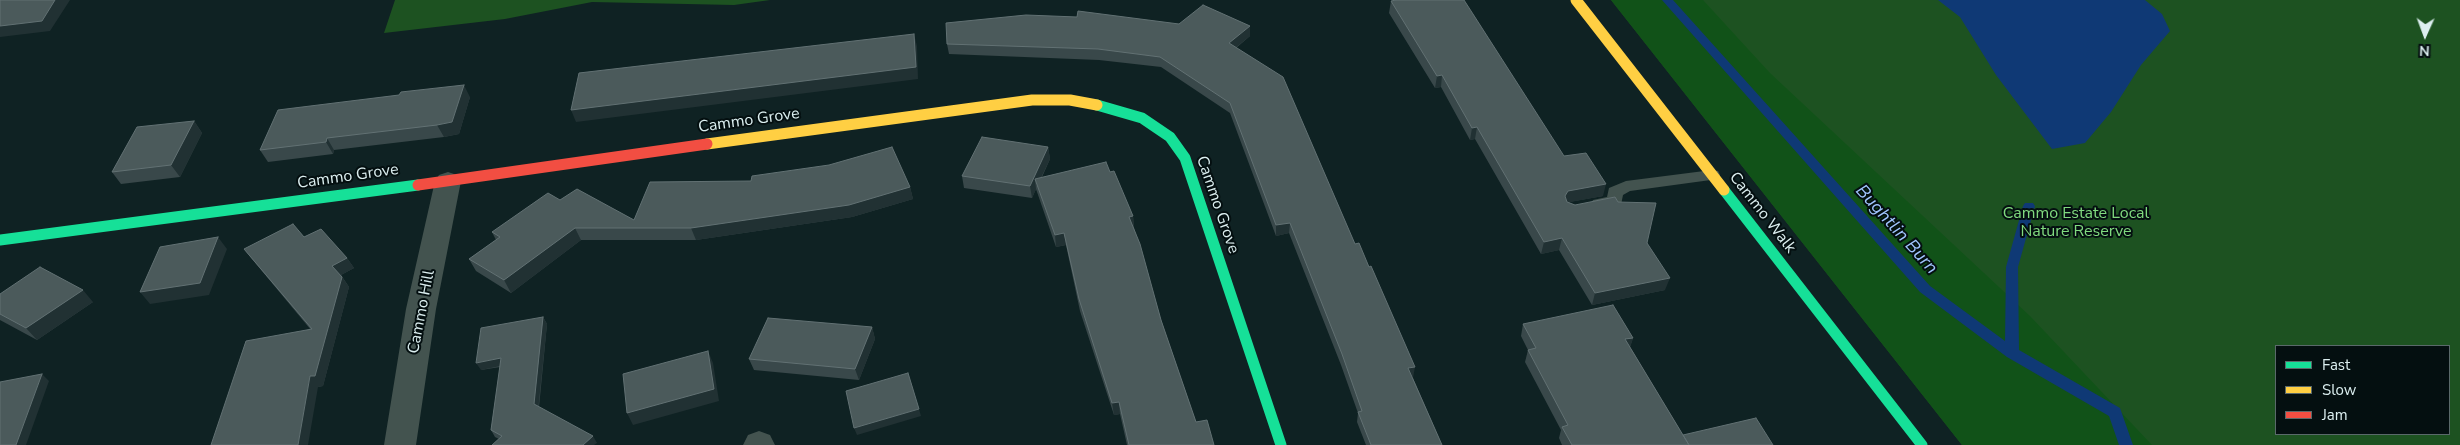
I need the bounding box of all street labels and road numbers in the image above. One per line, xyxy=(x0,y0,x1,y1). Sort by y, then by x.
street label: Cammo Grove xyxy=(697,104,801,138)
street label: Cammo Grove xyxy=(1191,154,1243,256)
street label: Cammo Grove xyxy=(296,160,400,194)
street label: Cammo Walk xyxy=(1724,169,1800,257)
street label: Cammo Hill xyxy=(404,269,440,355)

